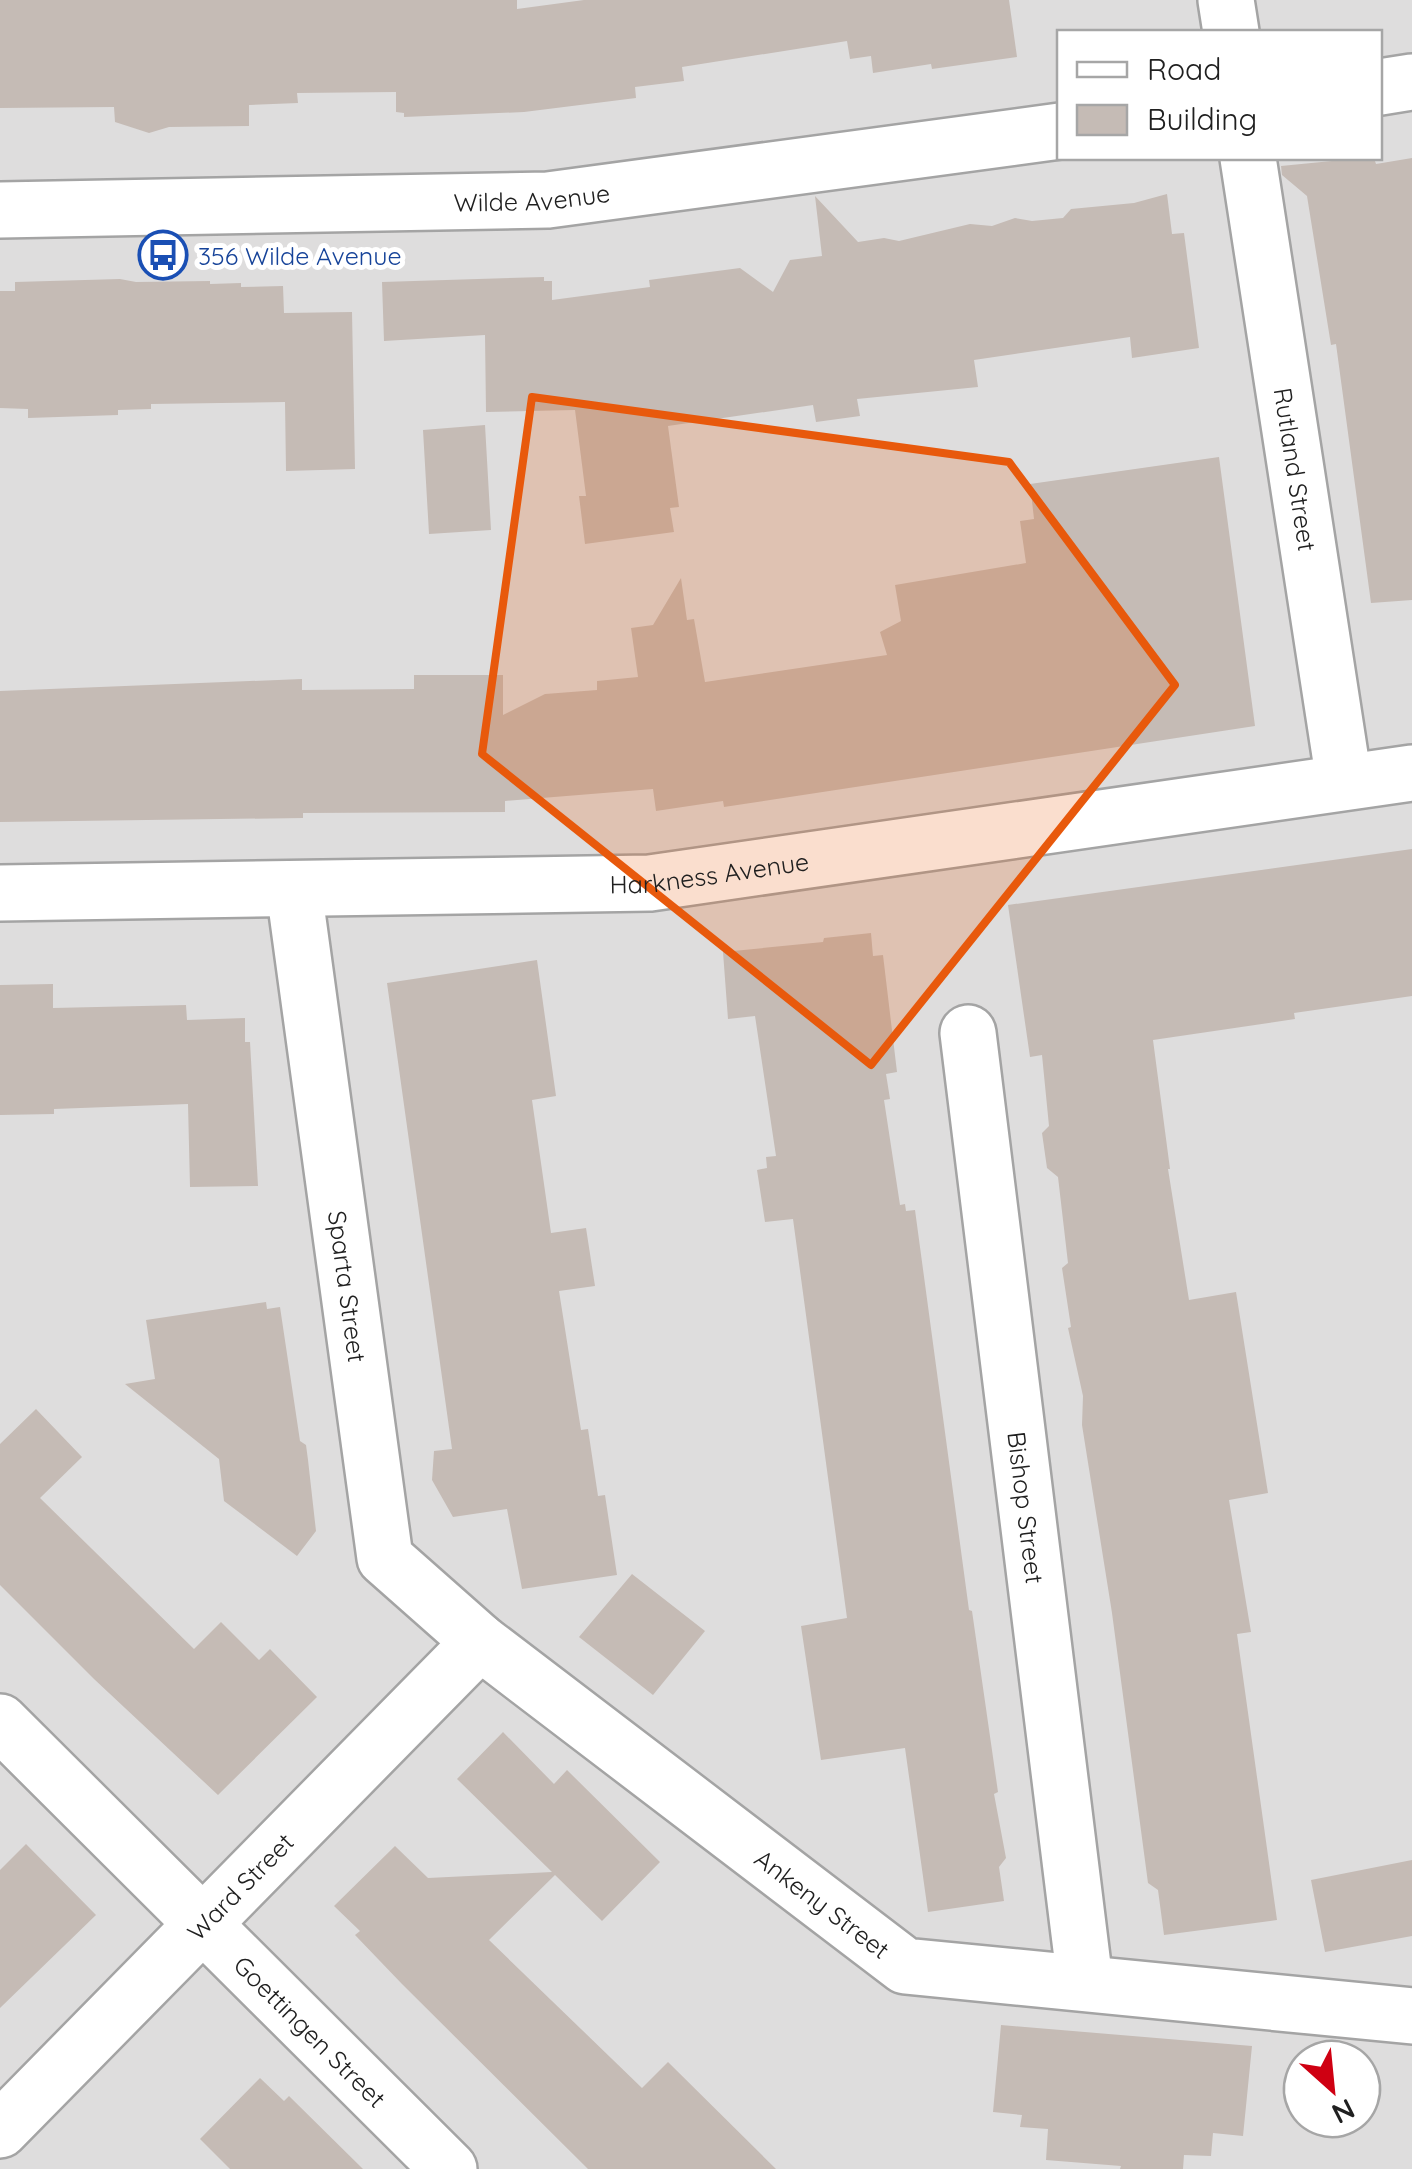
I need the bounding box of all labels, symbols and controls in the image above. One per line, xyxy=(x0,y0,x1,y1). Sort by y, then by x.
legend xyxy=(1057,30,1382,160)
text: Road xyxy=(1147,50,1221,88)
text: Building xyxy=(1147,100,1257,138)
street label: Wilde Avenue xyxy=(453,176,612,217)
bus stop icon: 356 Wilde Avenue xyxy=(137,229,189,281)
place label: 356 Wilde Avenue xyxy=(198,240,402,271)
street label: Rutland Street xyxy=(1268,385,1324,553)
street label: Harkness Avenue xyxy=(609,845,811,899)
street label: Sparta Street xyxy=(322,1209,374,1364)
street label: Bishop Street xyxy=(1002,1430,1051,1585)
street label: Ward Street xyxy=(180,1826,299,1946)
street label: Ankeny Street xyxy=(749,1842,896,1965)
street label: Goettingen Street xyxy=(228,1949,393,2113)
north arrow xyxy=(1282,2039,1382,2139)
text: N xyxy=(1326,2091,1361,2132)

